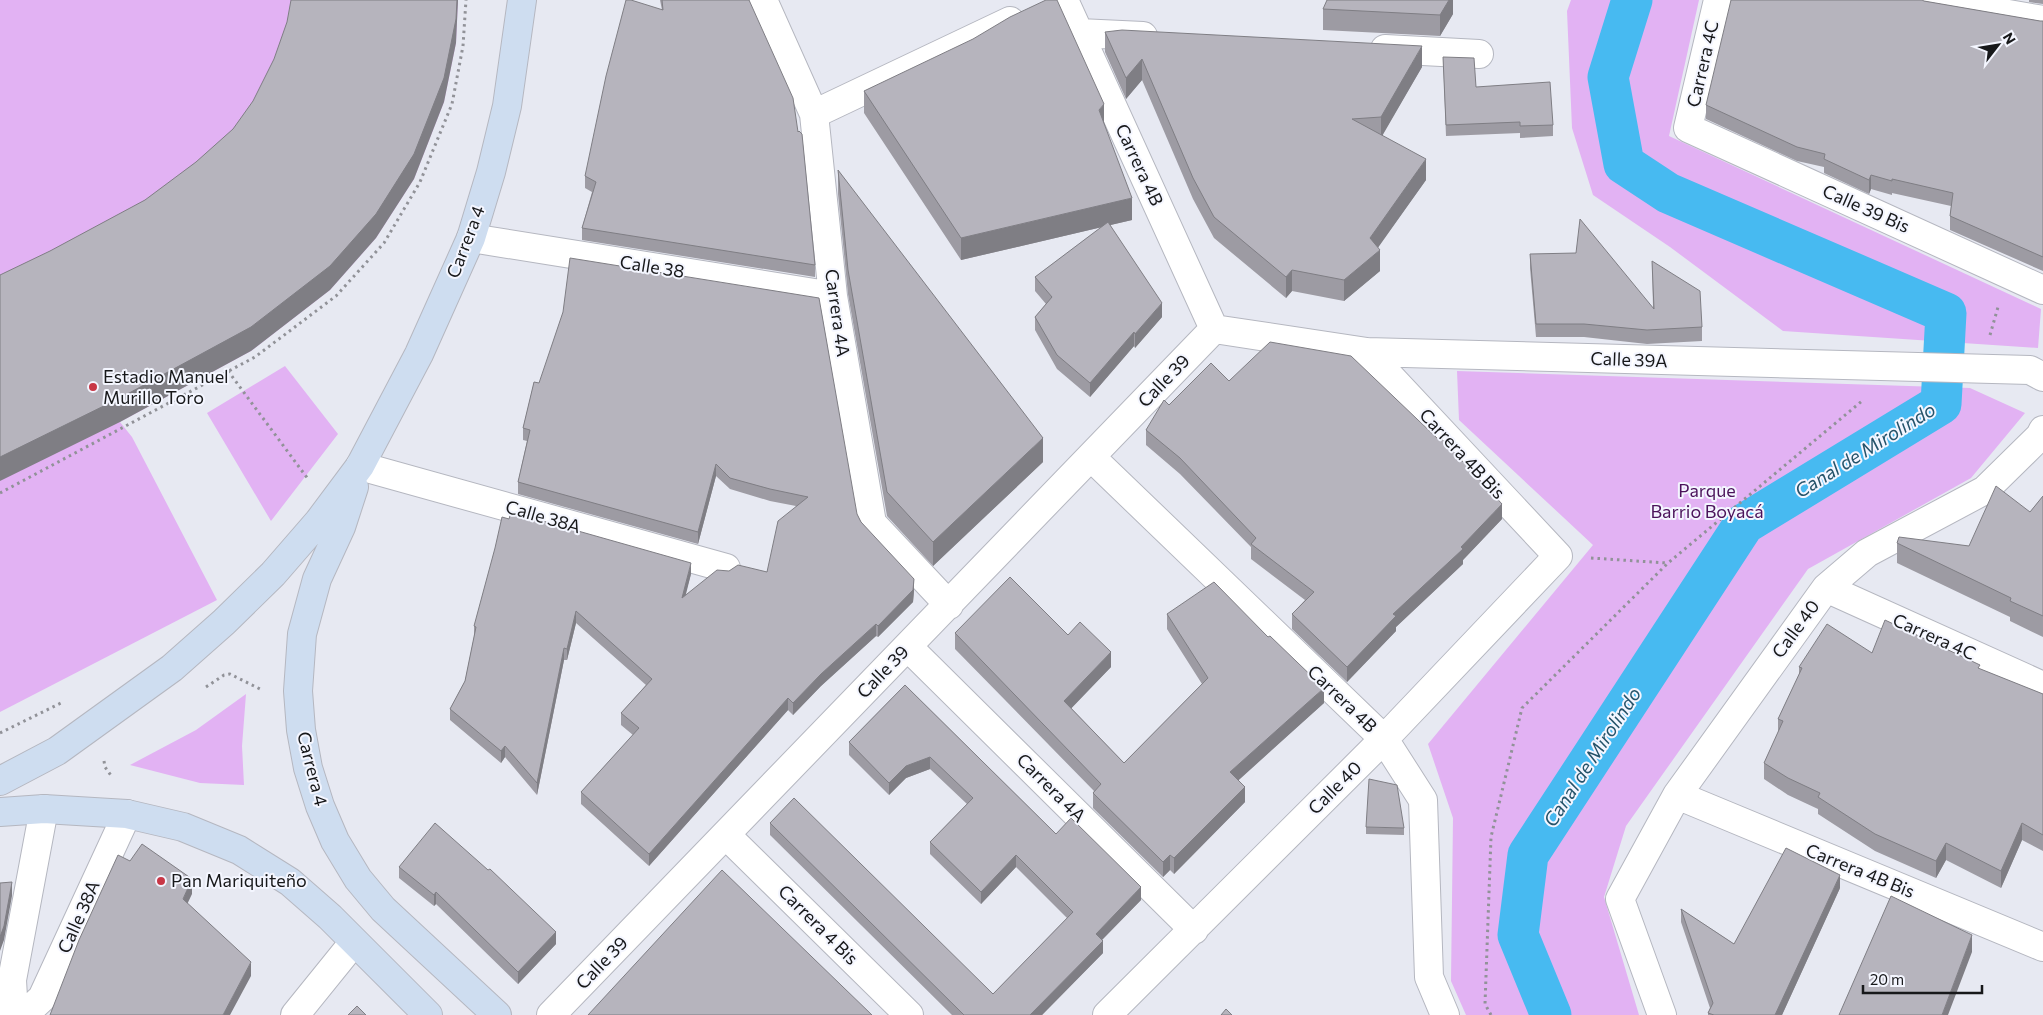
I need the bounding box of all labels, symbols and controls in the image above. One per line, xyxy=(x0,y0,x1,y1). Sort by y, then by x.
street label: Carrera 4C xyxy=(1681,18,1723,109)
north arrow xyxy=(1973,20,2023,70)
text: N xyxy=(2000,29,2020,47)
street label: Carrera 4B xyxy=(1111,120,1168,209)
street label: Calle 39 Bis xyxy=(1819,179,1913,237)
street label: Carrera 4 xyxy=(441,202,489,281)
street label: Calle 38 xyxy=(618,250,686,282)
street label: Carrera 4A xyxy=(821,268,855,358)
street label: Calle 39A xyxy=(1590,347,1668,371)
street label: Calle 39 xyxy=(1133,349,1194,411)
place label: Estadio Manuel Murillo Toro xyxy=(103,365,229,408)
marker: Estadio Manuel Murillo Toro xyxy=(87,381,99,393)
water label: Canal de Mirolindo xyxy=(1790,397,1939,502)
street label: Carrera 4B Bis xyxy=(1415,404,1510,503)
park label: Parque Barrio Boyacá xyxy=(1650,479,1764,522)
street label: Calle 38A xyxy=(503,495,583,537)
street label: Calle 40 xyxy=(1767,595,1824,662)
street label: Carrera 4C xyxy=(1890,608,1979,664)
street label: Calle 39 xyxy=(852,640,913,702)
street label: Carrera 4B xyxy=(1304,660,1382,737)
water label: Canal de Mirolindo xyxy=(1538,683,1645,831)
street label: Carrera 4 xyxy=(293,729,333,808)
street label: Carrera 4A xyxy=(1013,748,1091,826)
street label: Calle 40 xyxy=(1303,756,1366,819)
street label: Carrera 4B Bis xyxy=(1803,838,1918,902)
place label: Pan Mariquiteño xyxy=(171,869,307,891)
marker: Pan Mariquiteño xyxy=(155,875,167,887)
street label: Calle 38A xyxy=(52,877,104,956)
street label: Carrera 4 Bis xyxy=(774,880,863,969)
street label: Calle 39 xyxy=(571,931,632,993)
scale bar xyxy=(1863,962,1982,994)
text: 20 m xyxy=(1870,970,1904,988)

